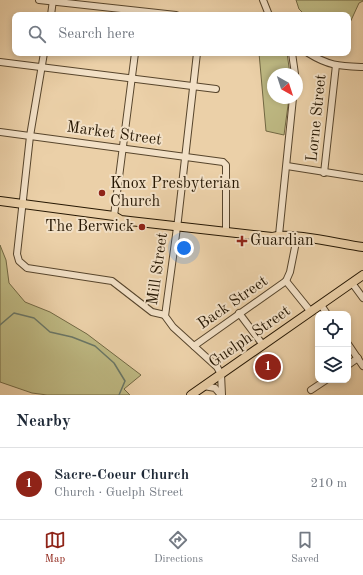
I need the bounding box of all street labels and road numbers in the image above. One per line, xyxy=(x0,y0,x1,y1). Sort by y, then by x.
street label: Lorne Street xyxy=(304,73,330,163)
street label: Market Street xyxy=(65,119,163,149)
street label: Mill Street xyxy=(145,231,171,306)
street label: Back Street xyxy=(195,273,271,333)
street label: Guelph Street xyxy=(206,303,294,371)

